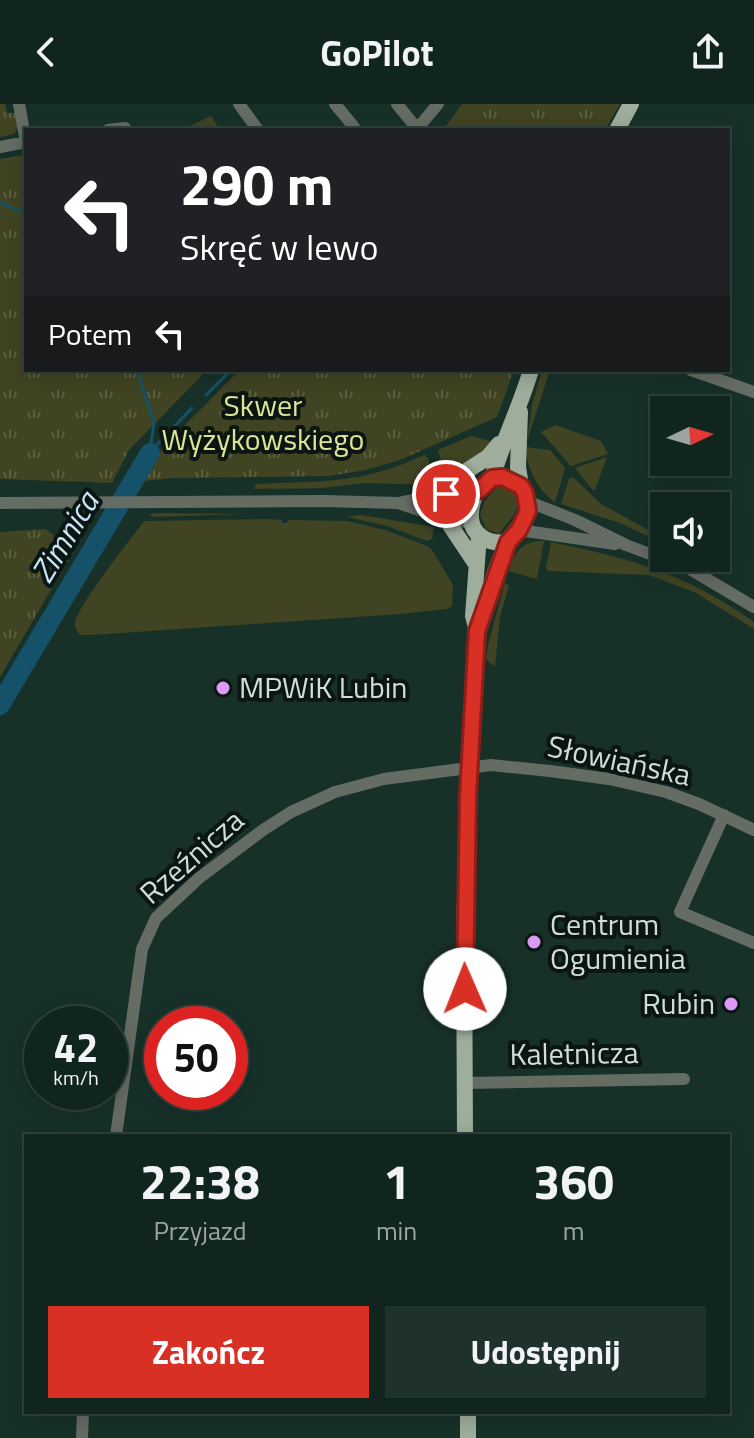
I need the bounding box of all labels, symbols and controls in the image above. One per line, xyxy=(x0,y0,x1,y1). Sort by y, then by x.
text: GoPilot xyxy=(320,25,434,80)
icon: back xyxy=(24,30,68,74)
icon: share xyxy=(686,30,730,74)
text: 290 m xyxy=(180,142,333,227)
icon: left xyxy=(48,160,152,264)
text: Skręć w lewo xyxy=(180,219,379,274)
text: Potem xyxy=(48,311,132,357)
icon: left xyxy=(148,312,192,356)
park label: Skwer Wyżykowskiego xyxy=(162,382,364,462)
north arrow xyxy=(650,396,730,476)
map controls xyxy=(650,396,730,572)
pin xyxy=(412,460,480,528)
icon: arrive xyxy=(424,472,468,516)
water label: Zimnica xyxy=(18,480,111,591)
button: sound xyxy=(650,492,730,572)
place label: MPWiK Lubin xyxy=(239,664,407,710)
marker: MPWiK Lubin xyxy=(214,679,232,697)
street label: Słowiańska xyxy=(543,722,695,798)
street label: Rzeźnicza xyxy=(129,798,254,915)
place label: Centrum Ogumienia xyxy=(550,901,686,981)
marker: Centrum Ogumienia xyxy=(525,933,543,951)
position arrow xyxy=(423,947,507,1031)
place label: Rubin xyxy=(642,980,715,1026)
marker: Rubin xyxy=(722,995,740,1013)
speed limit sign: 50 xyxy=(144,1006,248,1110)
text: 42 xyxy=(54,1017,98,1078)
street label: Kaletnicza xyxy=(509,1029,639,1077)
text: km/h xyxy=(53,1062,99,1093)
text: 22:38 xyxy=(140,1145,260,1218)
text: 1 xyxy=(383,1145,410,1218)
text: 360 xyxy=(533,1145,614,1218)
text: Przyjazd xyxy=(153,1211,246,1250)
text: min xyxy=(376,1211,417,1250)
text: m xyxy=(563,1211,585,1250)
button: Zakończ xyxy=(48,1306,369,1398)
button: Udostępnij xyxy=(385,1306,706,1398)

